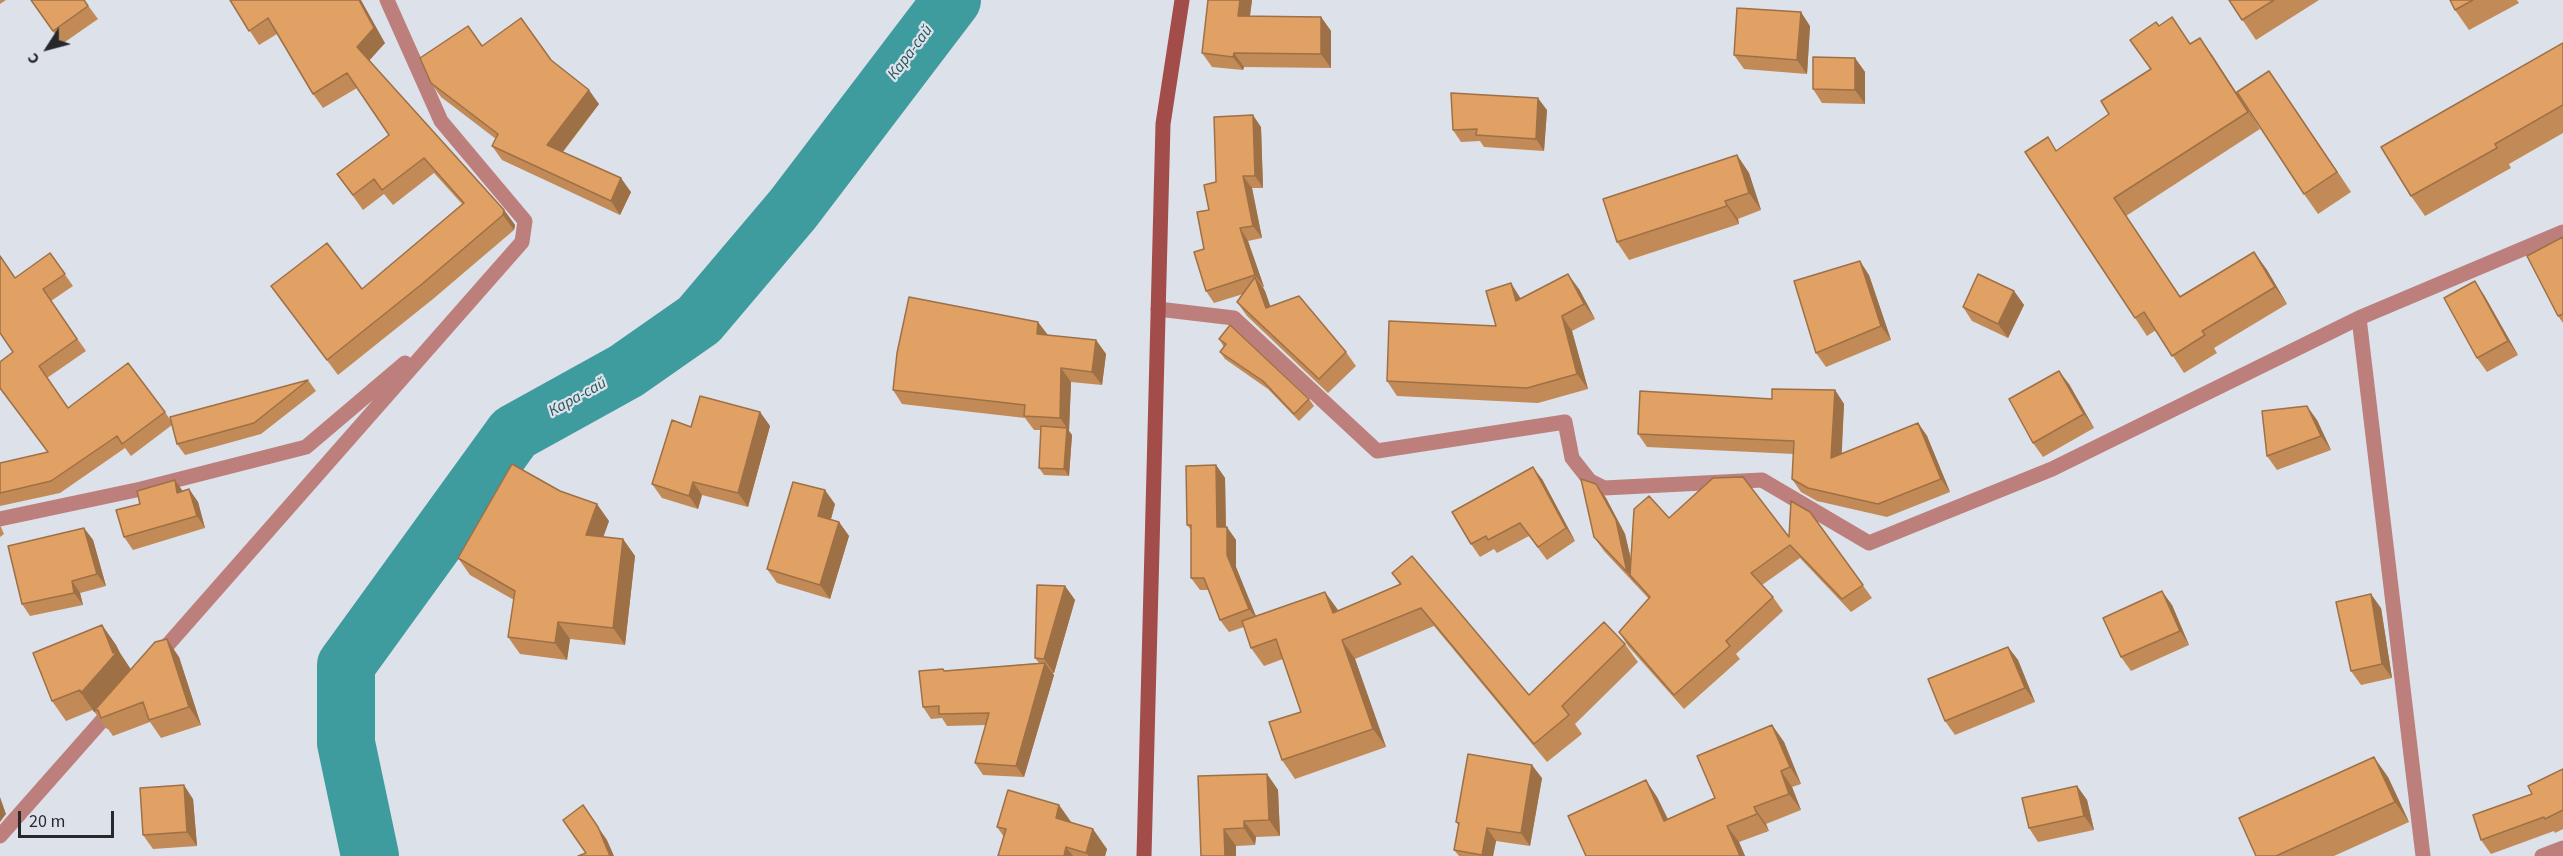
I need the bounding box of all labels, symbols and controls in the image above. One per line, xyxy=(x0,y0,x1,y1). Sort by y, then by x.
north arrow xyxy=(18,18,78,78)
water label: Кара-сай xyxy=(884,22,938,84)
text: С xyxy=(22,48,45,69)
water label: Кара-сай xyxy=(546,374,610,422)
scale bar xyxy=(21,799,117,837)
text: 20 m xyxy=(29,809,65,834)

